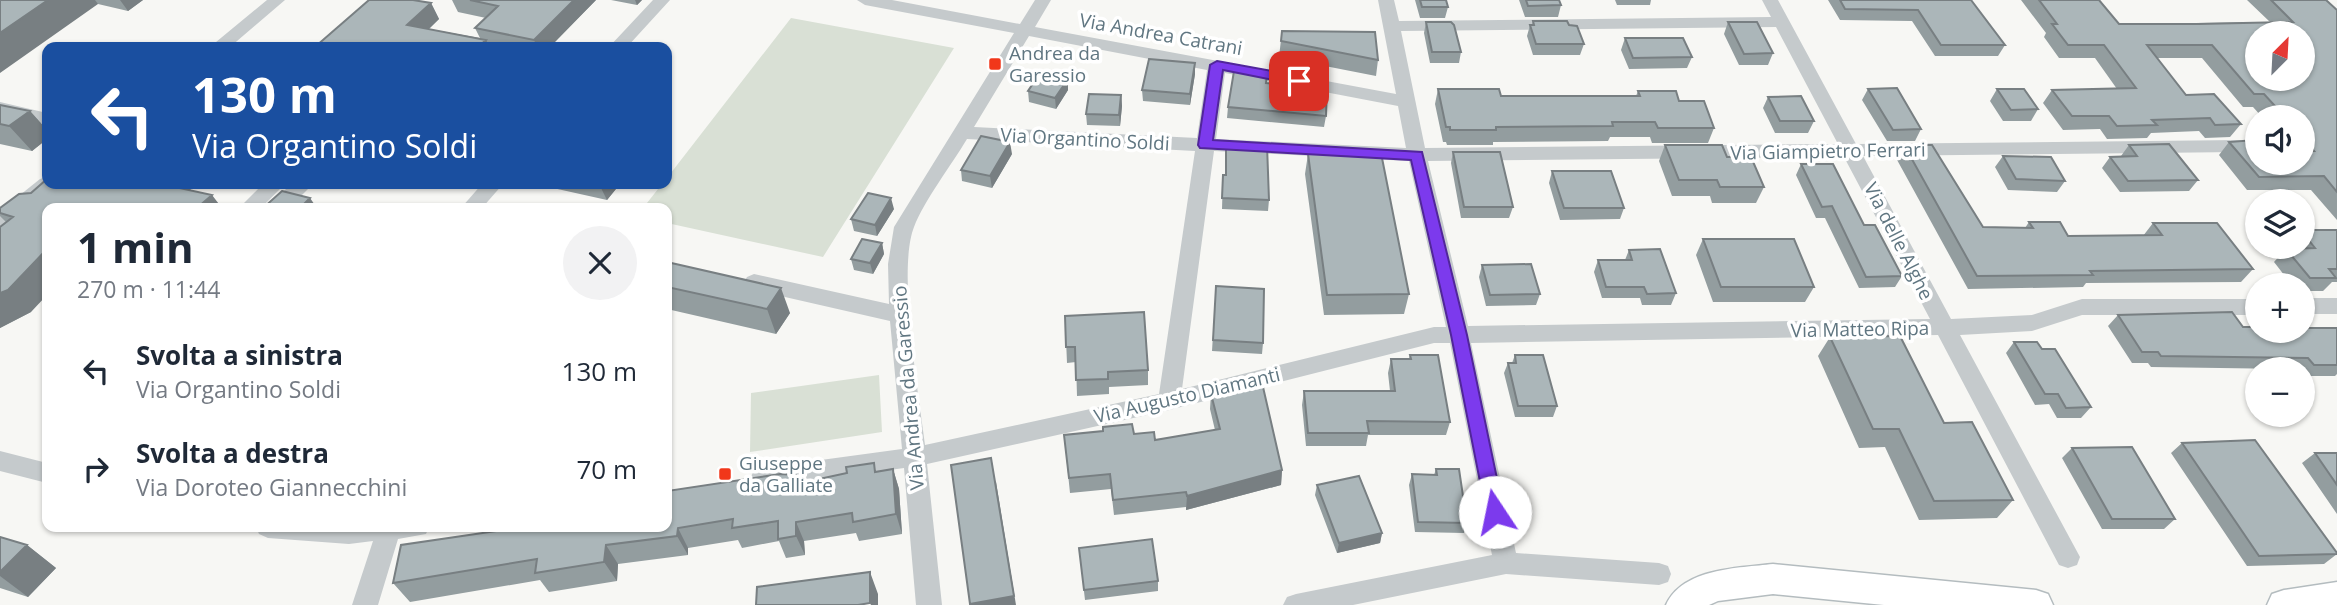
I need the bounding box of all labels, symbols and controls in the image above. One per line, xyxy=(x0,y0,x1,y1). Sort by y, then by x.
street label: Via Andrea Catrani xyxy=(1078,7,1244,61)
north arrow xyxy=(2245,21,2315,91)
map controls xyxy=(2245,21,2315,427)
place label: Andrea da Garessio xyxy=(1009,40,1100,88)
pin xyxy=(1269,51,1329,111)
marker: Andrea da Garessio xyxy=(987,56,1003,72)
text: 130 m xyxy=(192,61,337,127)
icon: arrive xyxy=(1280,62,1318,100)
icon: left xyxy=(77,70,168,161)
button: sound xyxy=(2245,105,2315,175)
street label: Via Organtino Soldi xyxy=(1000,122,1170,156)
text: Via Organtino Soldi xyxy=(192,124,477,167)
street label: Via Giampietro Ferrari xyxy=(1730,136,1926,166)
street label: Via delle Alghe xyxy=(1858,178,1940,304)
button: layers xyxy=(2245,189,2315,259)
text: 1 min xyxy=(77,218,194,275)
button: close xyxy=(563,226,637,300)
text: 270 m · 11:44 xyxy=(77,273,220,305)
button: + xyxy=(2245,273,2315,343)
street label: Via Andrea da Garessio xyxy=(886,285,930,491)
street label: Via Matteo Ripa xyxy=(1791,315,1929,343)
text: Svolta a sinistra xyxy=(136,337,343,373)
icon: left xyxy=(77,352,115,390)
text: 130 m xyxy=(562,353,637,389)
button: − xyxy=(2245,357,2315,427)
street label: Via Augusto Diamanti xyxy=(1092,361,1282,429)
text: Via Organtino Soldi xyxy=(136,373,341,405)
text: Svolta a destra xyxy=(136,435,329,471)
icon: right xyxy=(77,450,115,488)
place label: Giuseppe da Galliate xyxy=(739,450,833,498)
text: 70 m xyxy=(576,451,637,487)
marker: Giuseppe da Galliate xyxy=(717,466,733,482)
text: Via Doroteo Giannecchini xyxy=(136,471,407,503)
position arrow xyxy=(1458,475,1532,549)

